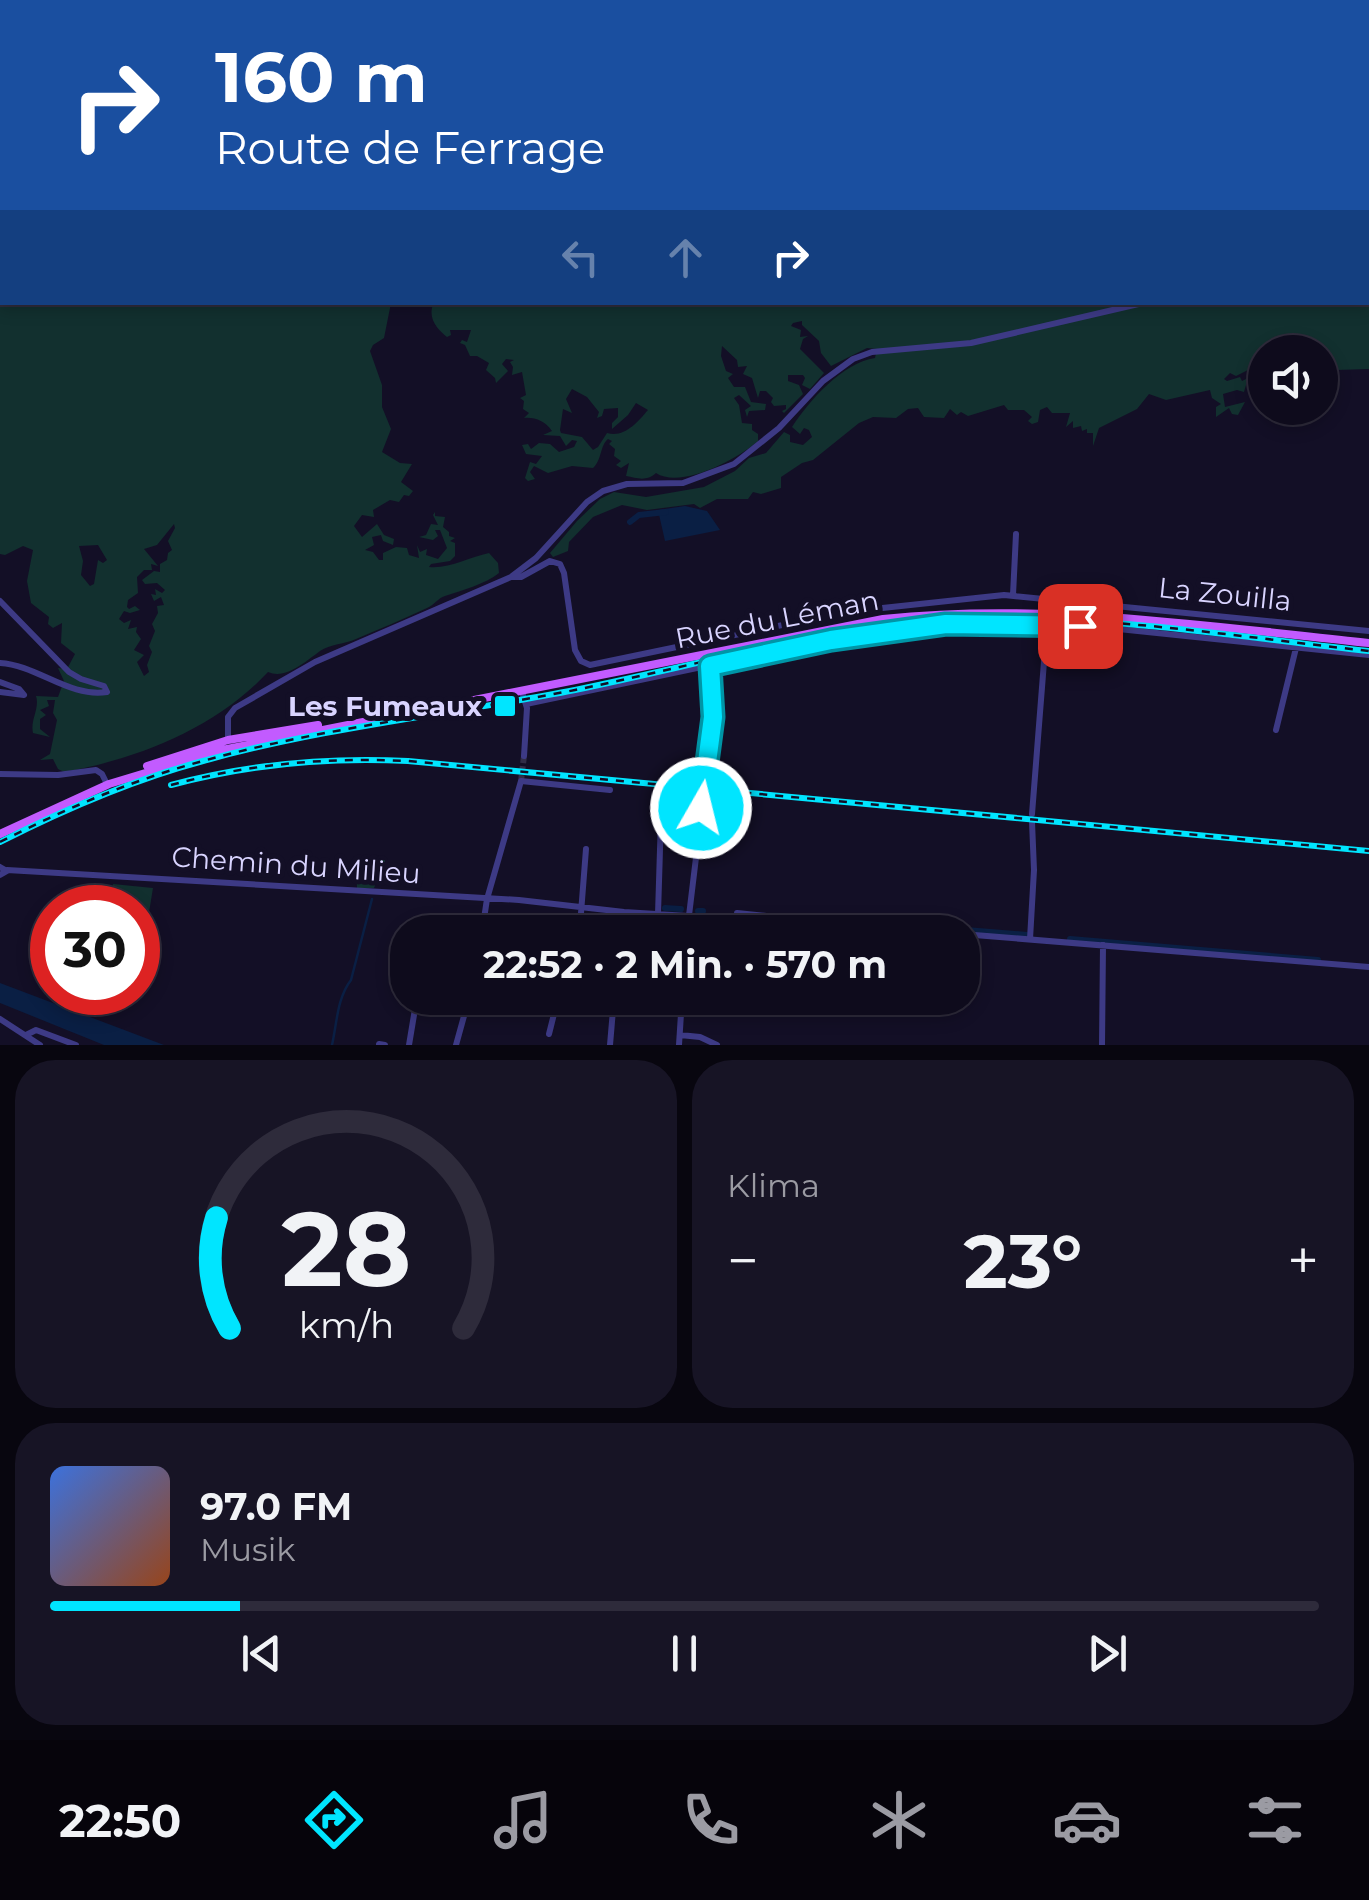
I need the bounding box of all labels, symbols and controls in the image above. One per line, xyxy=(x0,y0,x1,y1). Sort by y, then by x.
text: 160 m xyxy=(215,34,428,120)
icon: right xyxy=(50,40,180,170)
text: Route de Ferrage xyxy=(215,120,605,175)
icon: left xyxy=(553,230,608,285)
icon: ahead xyxy=(658,230,713,285)
icon: right xyxy=(763,230,818,285)
map controls xyxy=(1248,335,1338,425)
button: sound xyxy=(1248,335,1338,425)
street label: La Zouilla xyxy=(1157,570,1293,618)
street label: Rue du Léman xyxy=(672,583,882,655)
pin xyxy=(1038,584,1123,669)
icon: arrive xyxy=(1053,599,1108,654)
place label: Les Fumeaux xyxy=(288,689,482,723)
marker: Les Fumeaux xyxy=(492,693,518,719)
position arrow xyxy=(649,756,753,860)
street label: Chemin du Milieu xyxy=(170,839,422,891)
speed limit sign: 30 xyxy=(30,885,160,1015)
text: 22:52 · 2 Min. · 570 m xyxy=(483,941,887,988)
text: Klima xyxy=(727,1166,820,1205)
text: 28 xyxy=(281,1185,411,1312)
text: 23° xyxy=(964,1215,1082,1307)
text: − xyxy=(727,1227,759,1294)
text: + xyxy=(1287,1227,1319,1294)
text: km/h xyxy=(298,1303,394,1347)
text: 97.0 FM xyxy=(200,1483,352,1530)
text: Musik xyxy=(200,1530,295,1569)
icon: previous xyxy=(234,1626,289,1681)
icon: pause xyxy=(657,1626,712,1681)
icon: next xyxy=(1080,1626,1135,1681)
icon: directions xyxy=(299,1785,369,1855)
icon: music xyxy=(488,1785,558,1855)
icon: phone xyxy=(676,1785,746,1855)
icon: climate xyxy=(864,1785,934,1855)
icon: car xyxy=(1052,1785,1122,1855)
icon: filters xyxy=(1240,1785,1310,1855)
text: 22:50 xyxy=(59,1793,181,1848)

